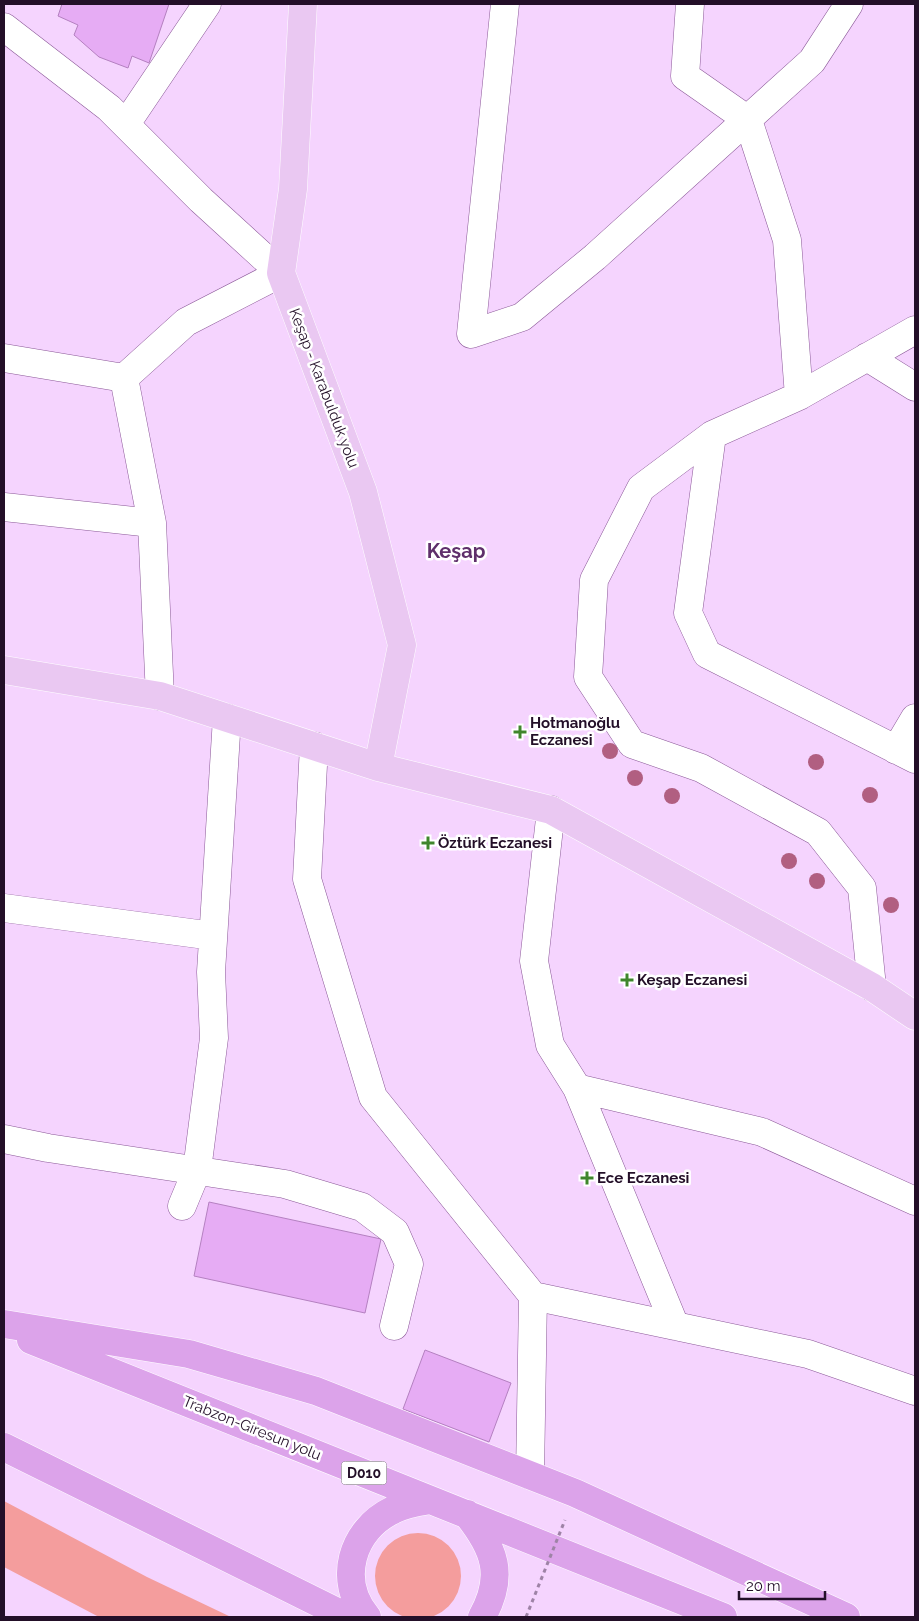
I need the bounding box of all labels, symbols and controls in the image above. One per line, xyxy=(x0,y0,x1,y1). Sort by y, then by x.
street label: Keşap - Karabulduk yolu xyxy=(285,306,363,470)
district label: Keşap xyxy=(427,539,486,563)
place label: Hotmanoğlu Eczanesi xyxy=(530,714,620,749)
marker: Hotmanoğlu Eczanesi xyxy=(514,726,526,738)
place label: Öztürk Eczanesi xyxy=(438,834,552,852)
marker: Öztürk Eczanesi xyxy=(422,837,434,849)
place label: Keşap Eczanesi xyxy=(637,971,747,989)
marker: Keşap Eczanesi xyxy=(621,974,633,986)
place label: Ece Eczanesi xyxy=(597,1169,689,1187)
marker: Ece Eczanesi xyxy=(581,1172,593,1184)
street label: Trabzon-Giresun yolu xyxy=(180,1392,324,1464)
road number: D010 xyxy=(342,1462,386,1485)
scale bar xyxy=(739,1568,825,1600)
text: 20 m xyxy=(746,1577,781,1595)

